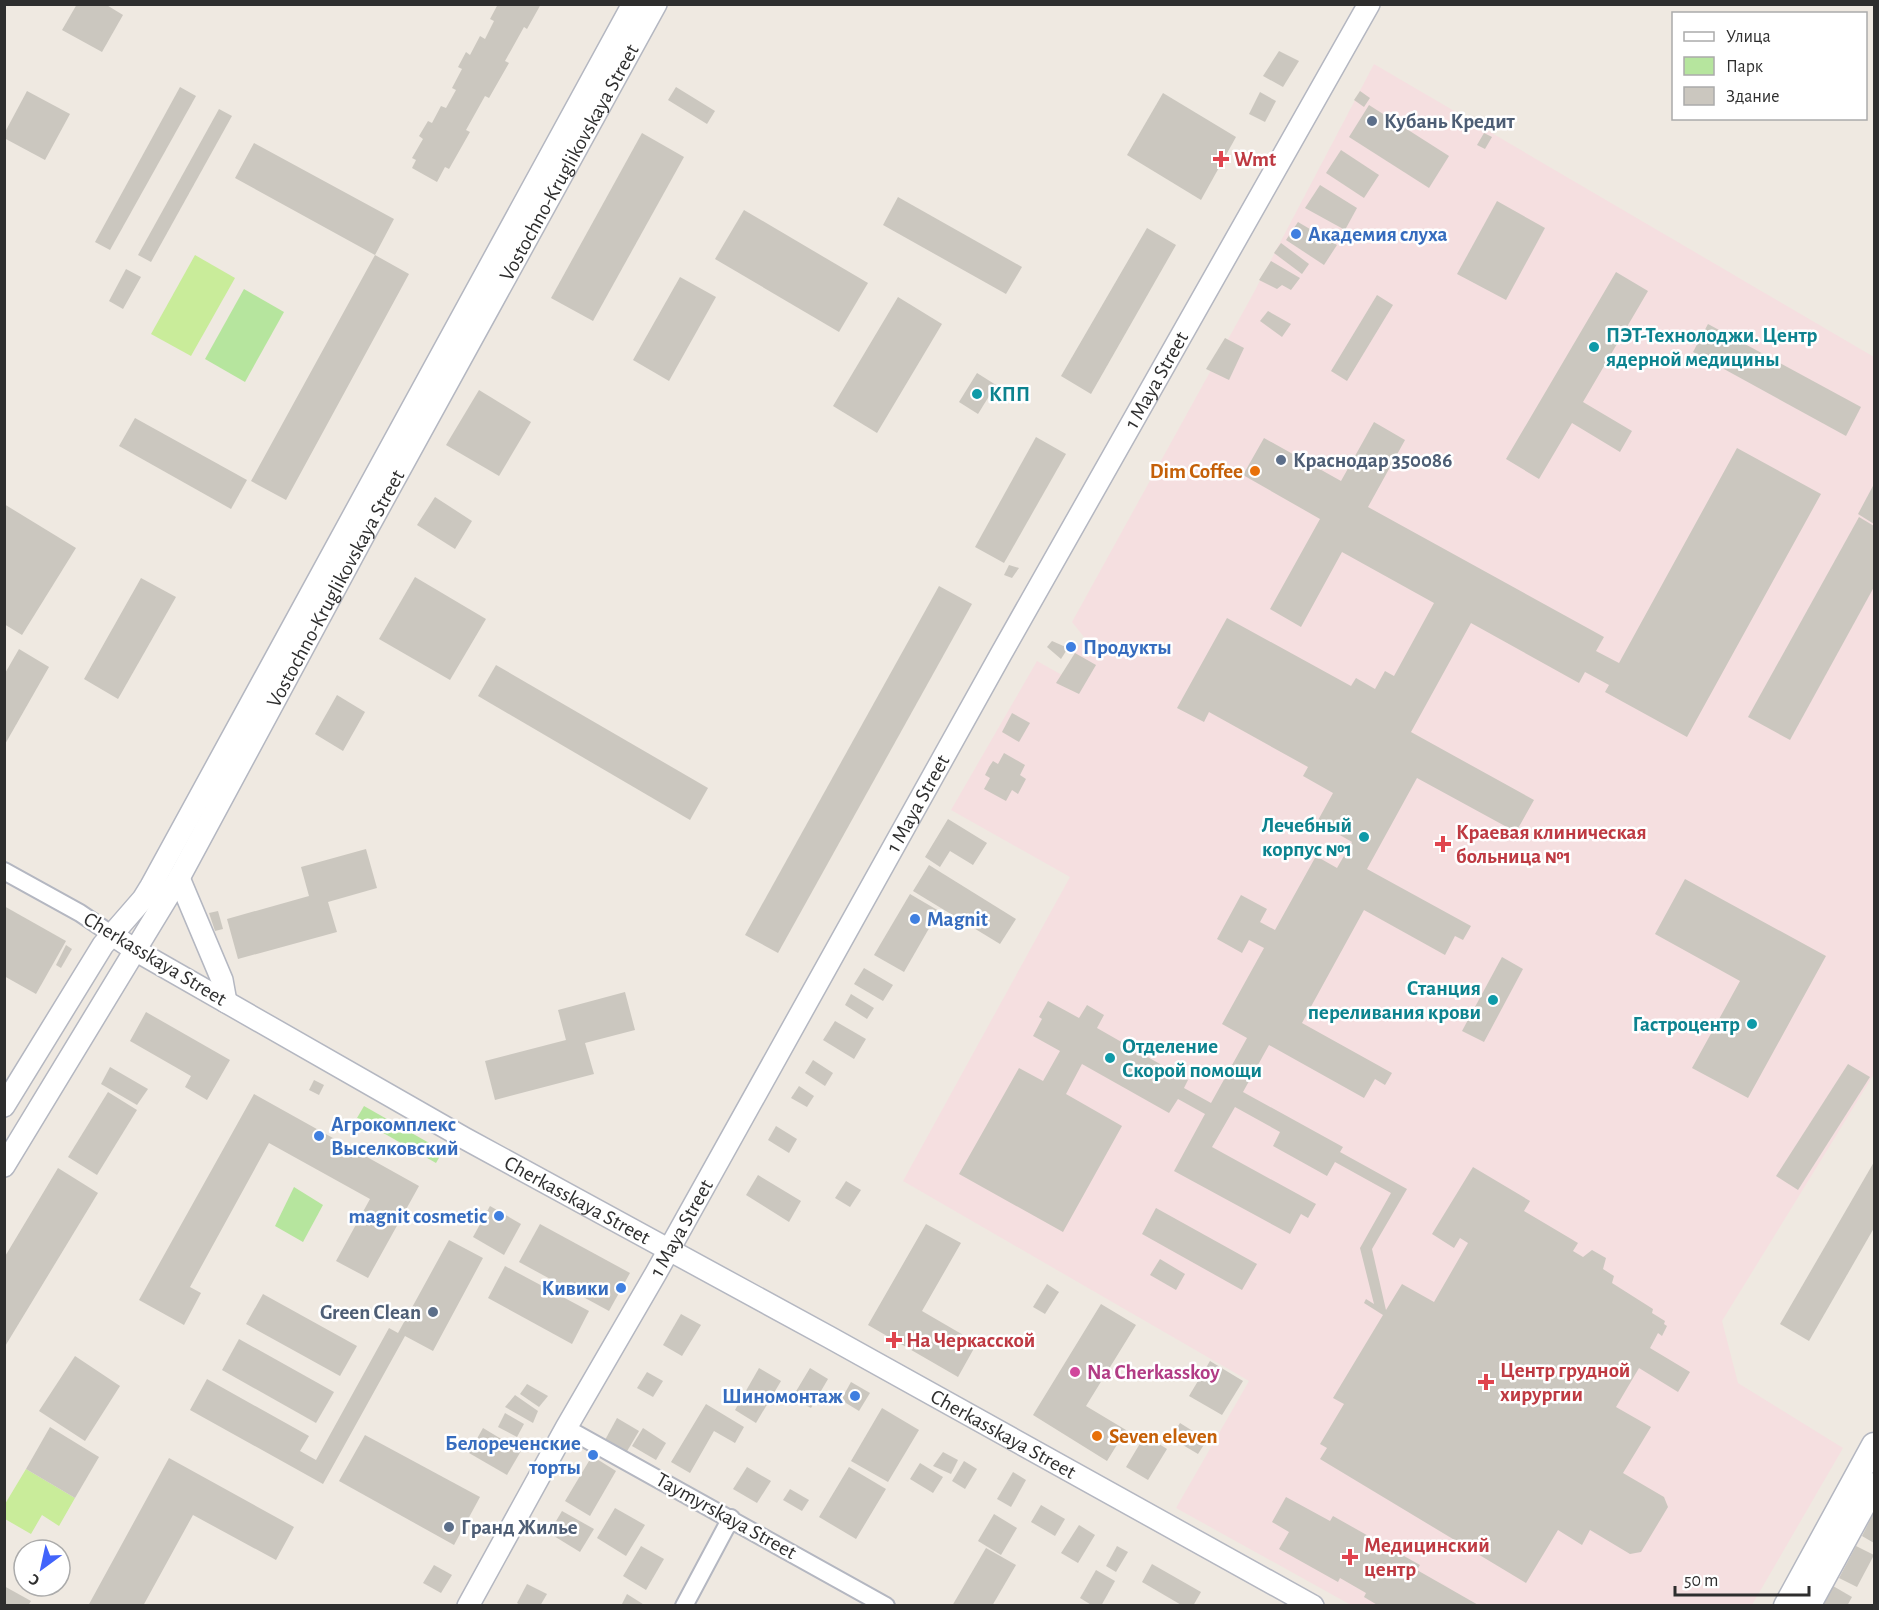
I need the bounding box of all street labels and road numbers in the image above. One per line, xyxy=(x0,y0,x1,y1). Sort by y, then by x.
street label: Vostochno-Kruglikovskaya Street xyxy=(495,40,643,284)
street label: 1 Maya Street xyxy=(1120,328,1192,432)
street label: Vostochno-Kruglikovskaya Street xyxy=(263,466,408,711)
street label: 1 Maya Street xyxy=(882,751,953,856)
street label: Cherkasskaya Street xyxy=(80,908,230,1010)
street label: Cherkasskaya Street xyxy=(501,1152,654,1248)
street label: 1 Maya Street xyxy=(646,1176,717,1280)
street label: Cherkasskaya Street xyxy=(927,1385,1080,1483)
street label: Taymyrskaya Street xyxy=(652,1469,800,1563)

